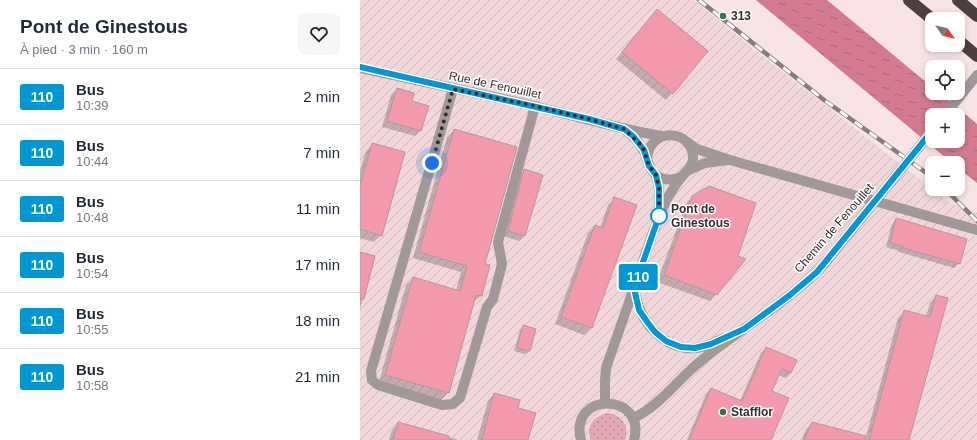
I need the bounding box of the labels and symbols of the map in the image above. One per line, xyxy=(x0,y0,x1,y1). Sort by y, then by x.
place label: 313 xyxy=(731,9,751,23)
marker: 313 xyxy=(718,11,728,21)
north arrow xyxy=(925,12,965,52)
street label: Rue de Fenouillet xyxy=(448,68,543,102)
your location xyxy=(422,153,442,173)
street label: Chemin de Fenouillet xyxy=(792,180,877,275)
place label: Pont de Ginestous xyxy=(671,202,730,230)
marker: Pont de Ginestous xyxy=(650,207,668,225)
line badge: 110 xyxy=(615,264,661,290)
place label: Stafflor xyxy=(731,405,773,419)
marker: Stafflor xyxy=(718,407,728,417)

